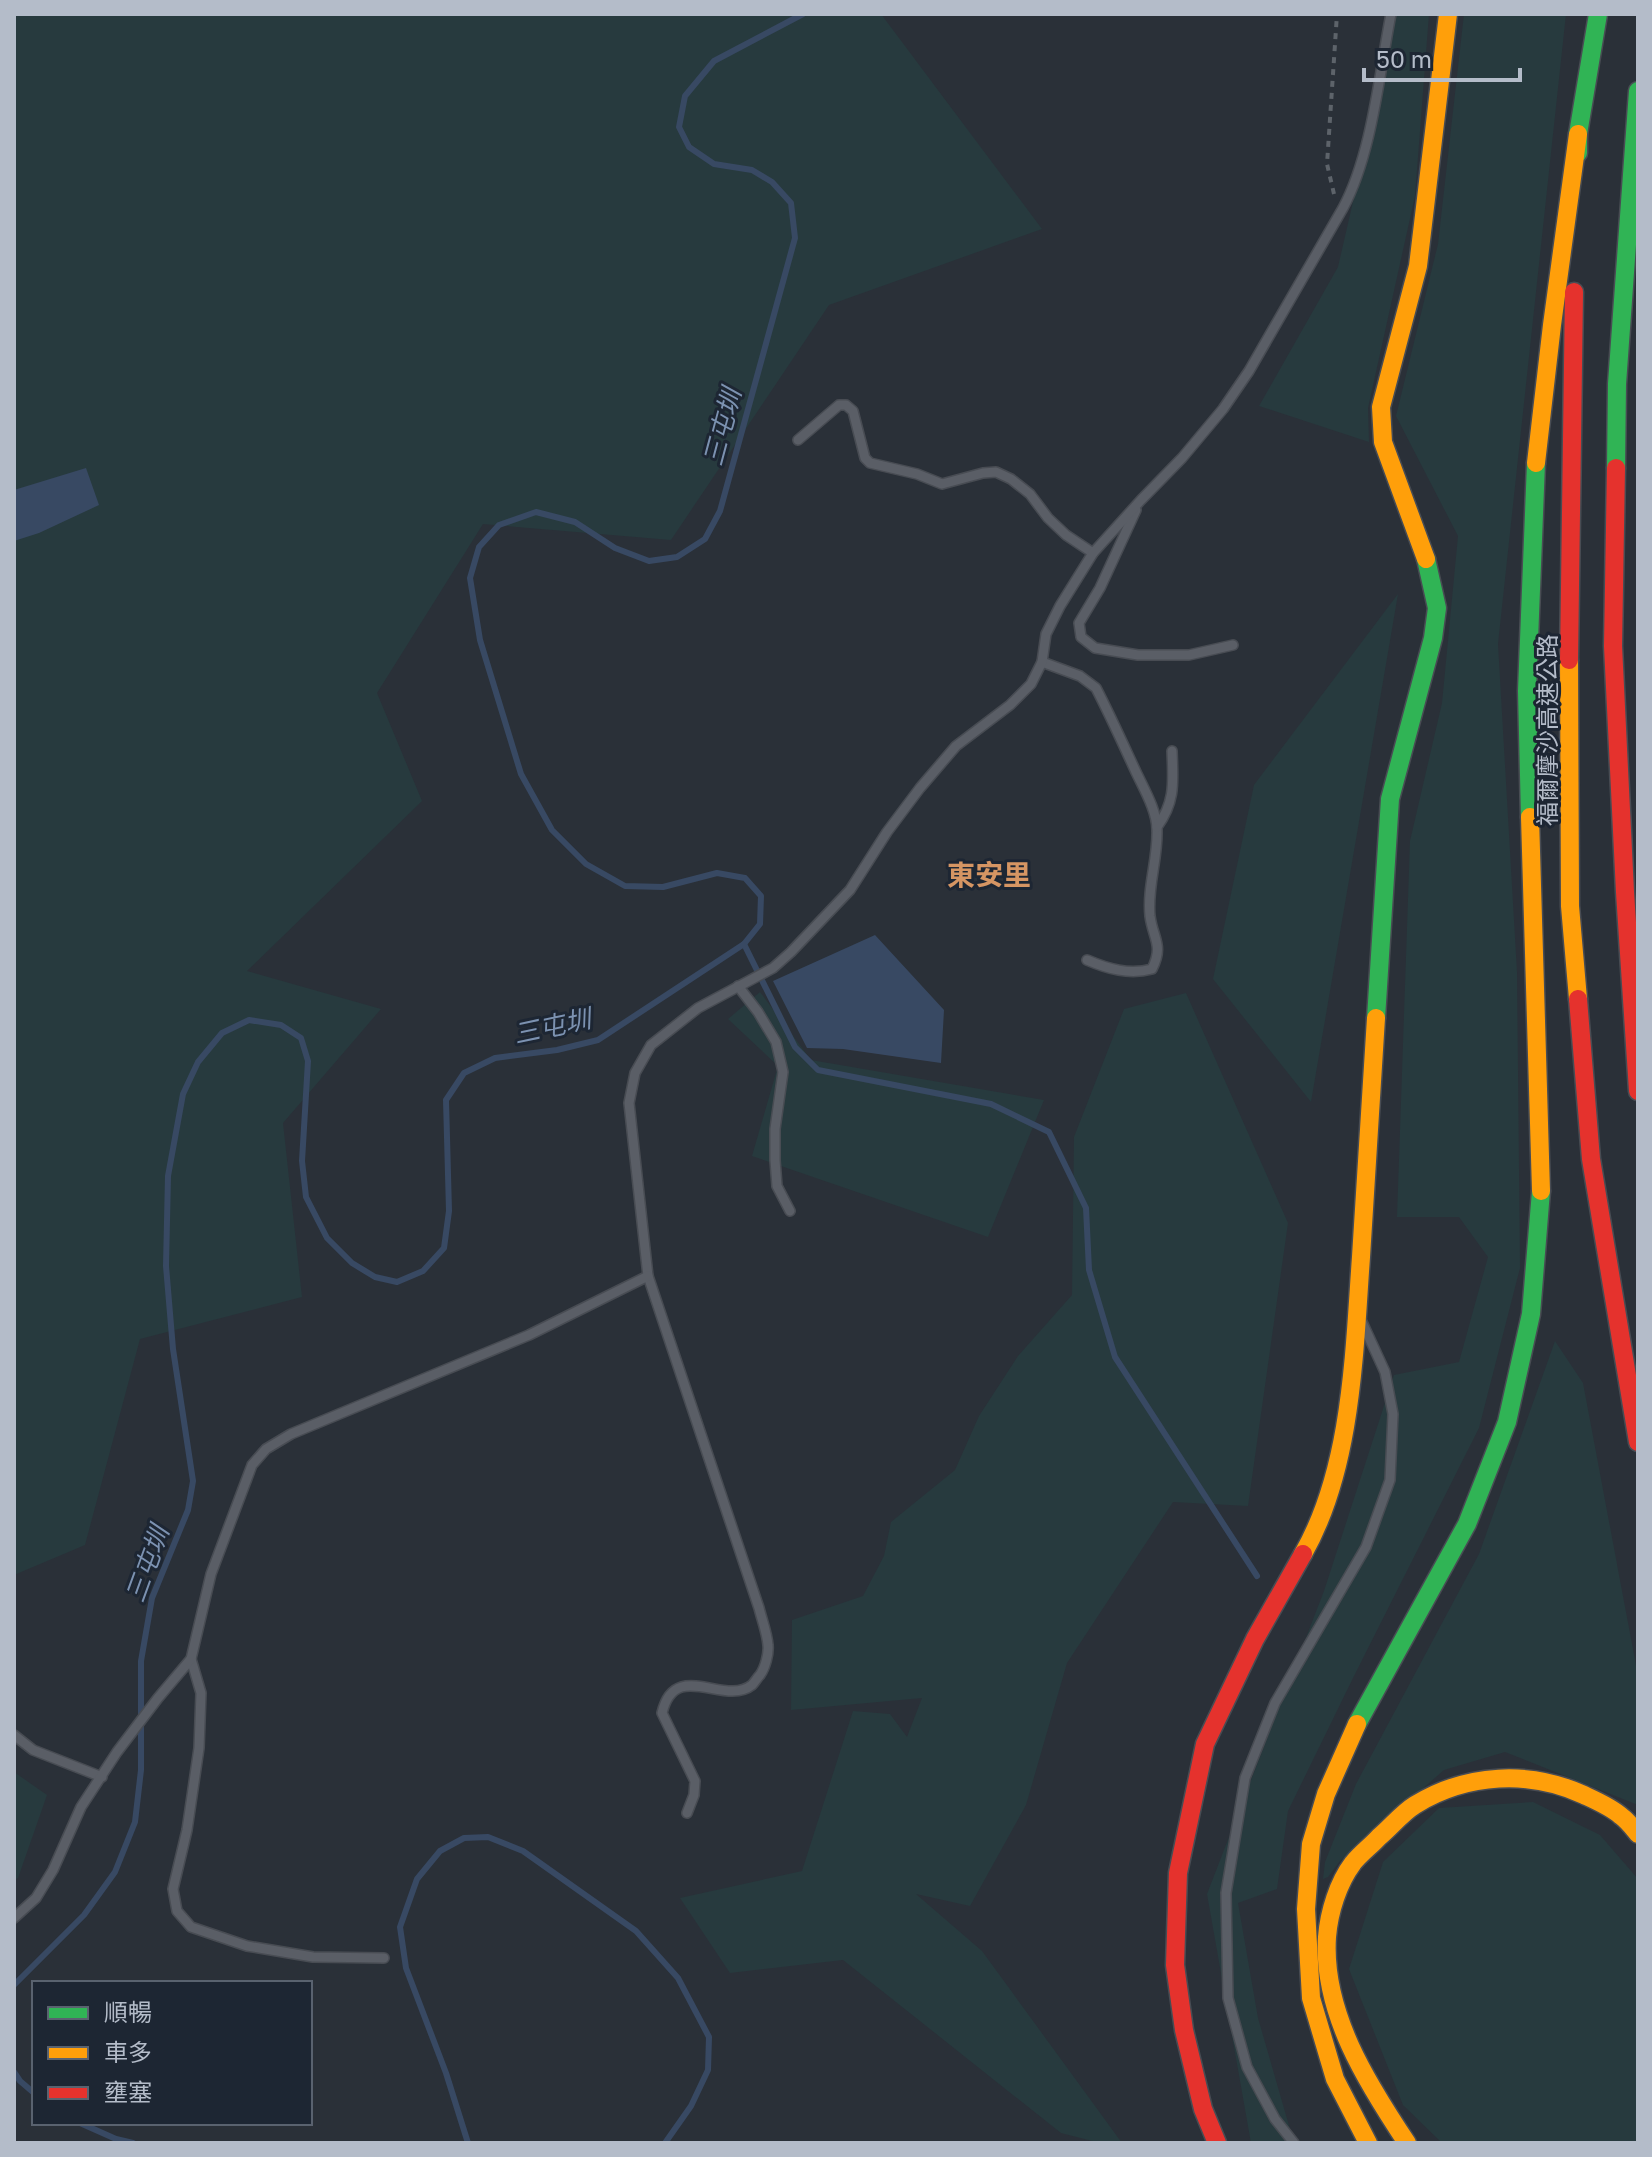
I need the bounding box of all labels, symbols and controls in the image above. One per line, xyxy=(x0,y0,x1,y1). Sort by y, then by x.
scale bar xyxy=(1364,32,1520,82)
text: 50 m xyxy=(1376,44,1432,73)
water label: 三屯圳 xyxy=(697,381,748,469)
street label: 福爾摩沙高速公路 xyxy=(1532,634,1561,826)
district label: 東安里 xyxy=(947,858,1031,891)
water label: 三屯圳 xyxy=(511,1002,597,1049)
water label: 三屯圳 xyxy=(119,1518,176,1606)
legend xyxy=(32,1981,312,2125)
text: 順暢 xyxy=(104,1997,152,2026)
text: 車多 xyxy=(104,2037,152,2066)
text: 壅塞 xyxy=(104,2077,152,2106)

